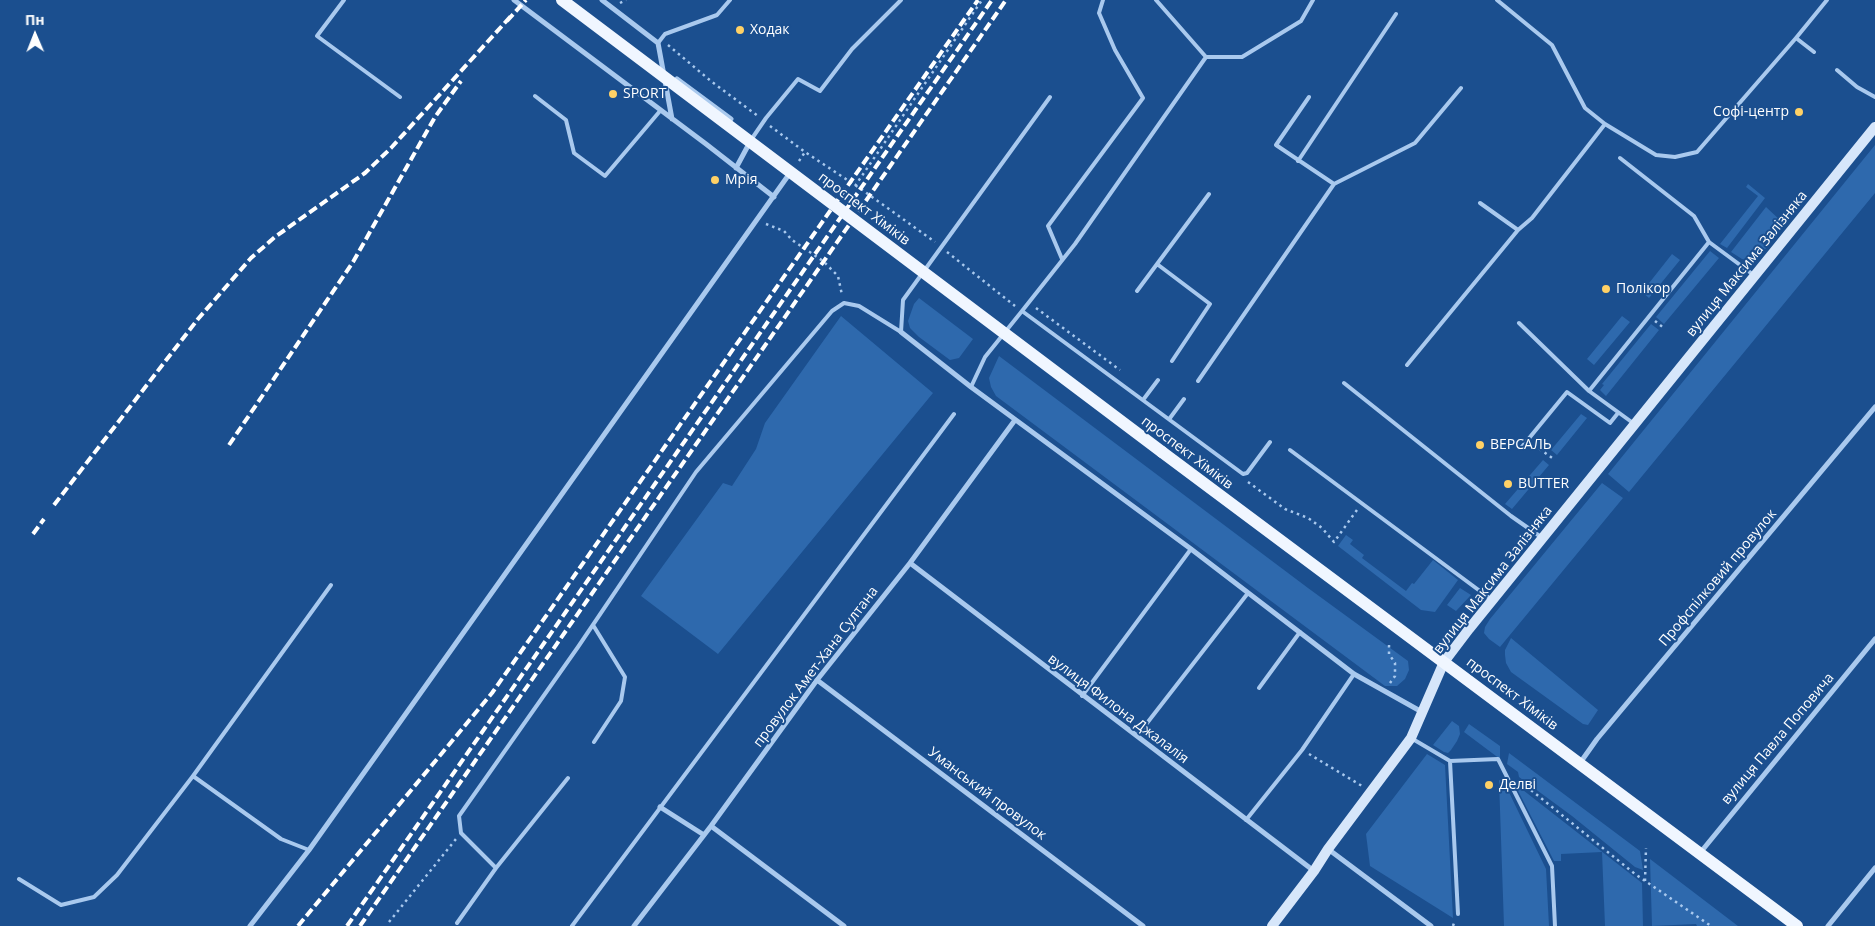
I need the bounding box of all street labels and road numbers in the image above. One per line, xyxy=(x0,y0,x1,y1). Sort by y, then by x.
street label: проспект Хіміків xyxy=(815,169,913,249)
street label: вулиця Максима Залізняка xyxy=(1683,188,1811,340)
street label: проспект Хіміків xyxy=(1138,413,1236,493)
street label: вулиця Максима Залізняка xyxy=(1430,503,1556,657)
street label: Профспілковий провулок xyxy=(1656,506,1780,650)
street label: провулок Амет-Хана Султана xyxy=(750,583,882,751)
street label: вулиця Филона Джалалія xyxy=(1044,651,1192,767)
street label: проспект Хіміків xyxy=(1463,654,1561,734)
street label: вулиця Павла Поповича xyxy=(1718,670,1838,808)
street label: Уманський провулок xyxy=(925,744,1049,844)

